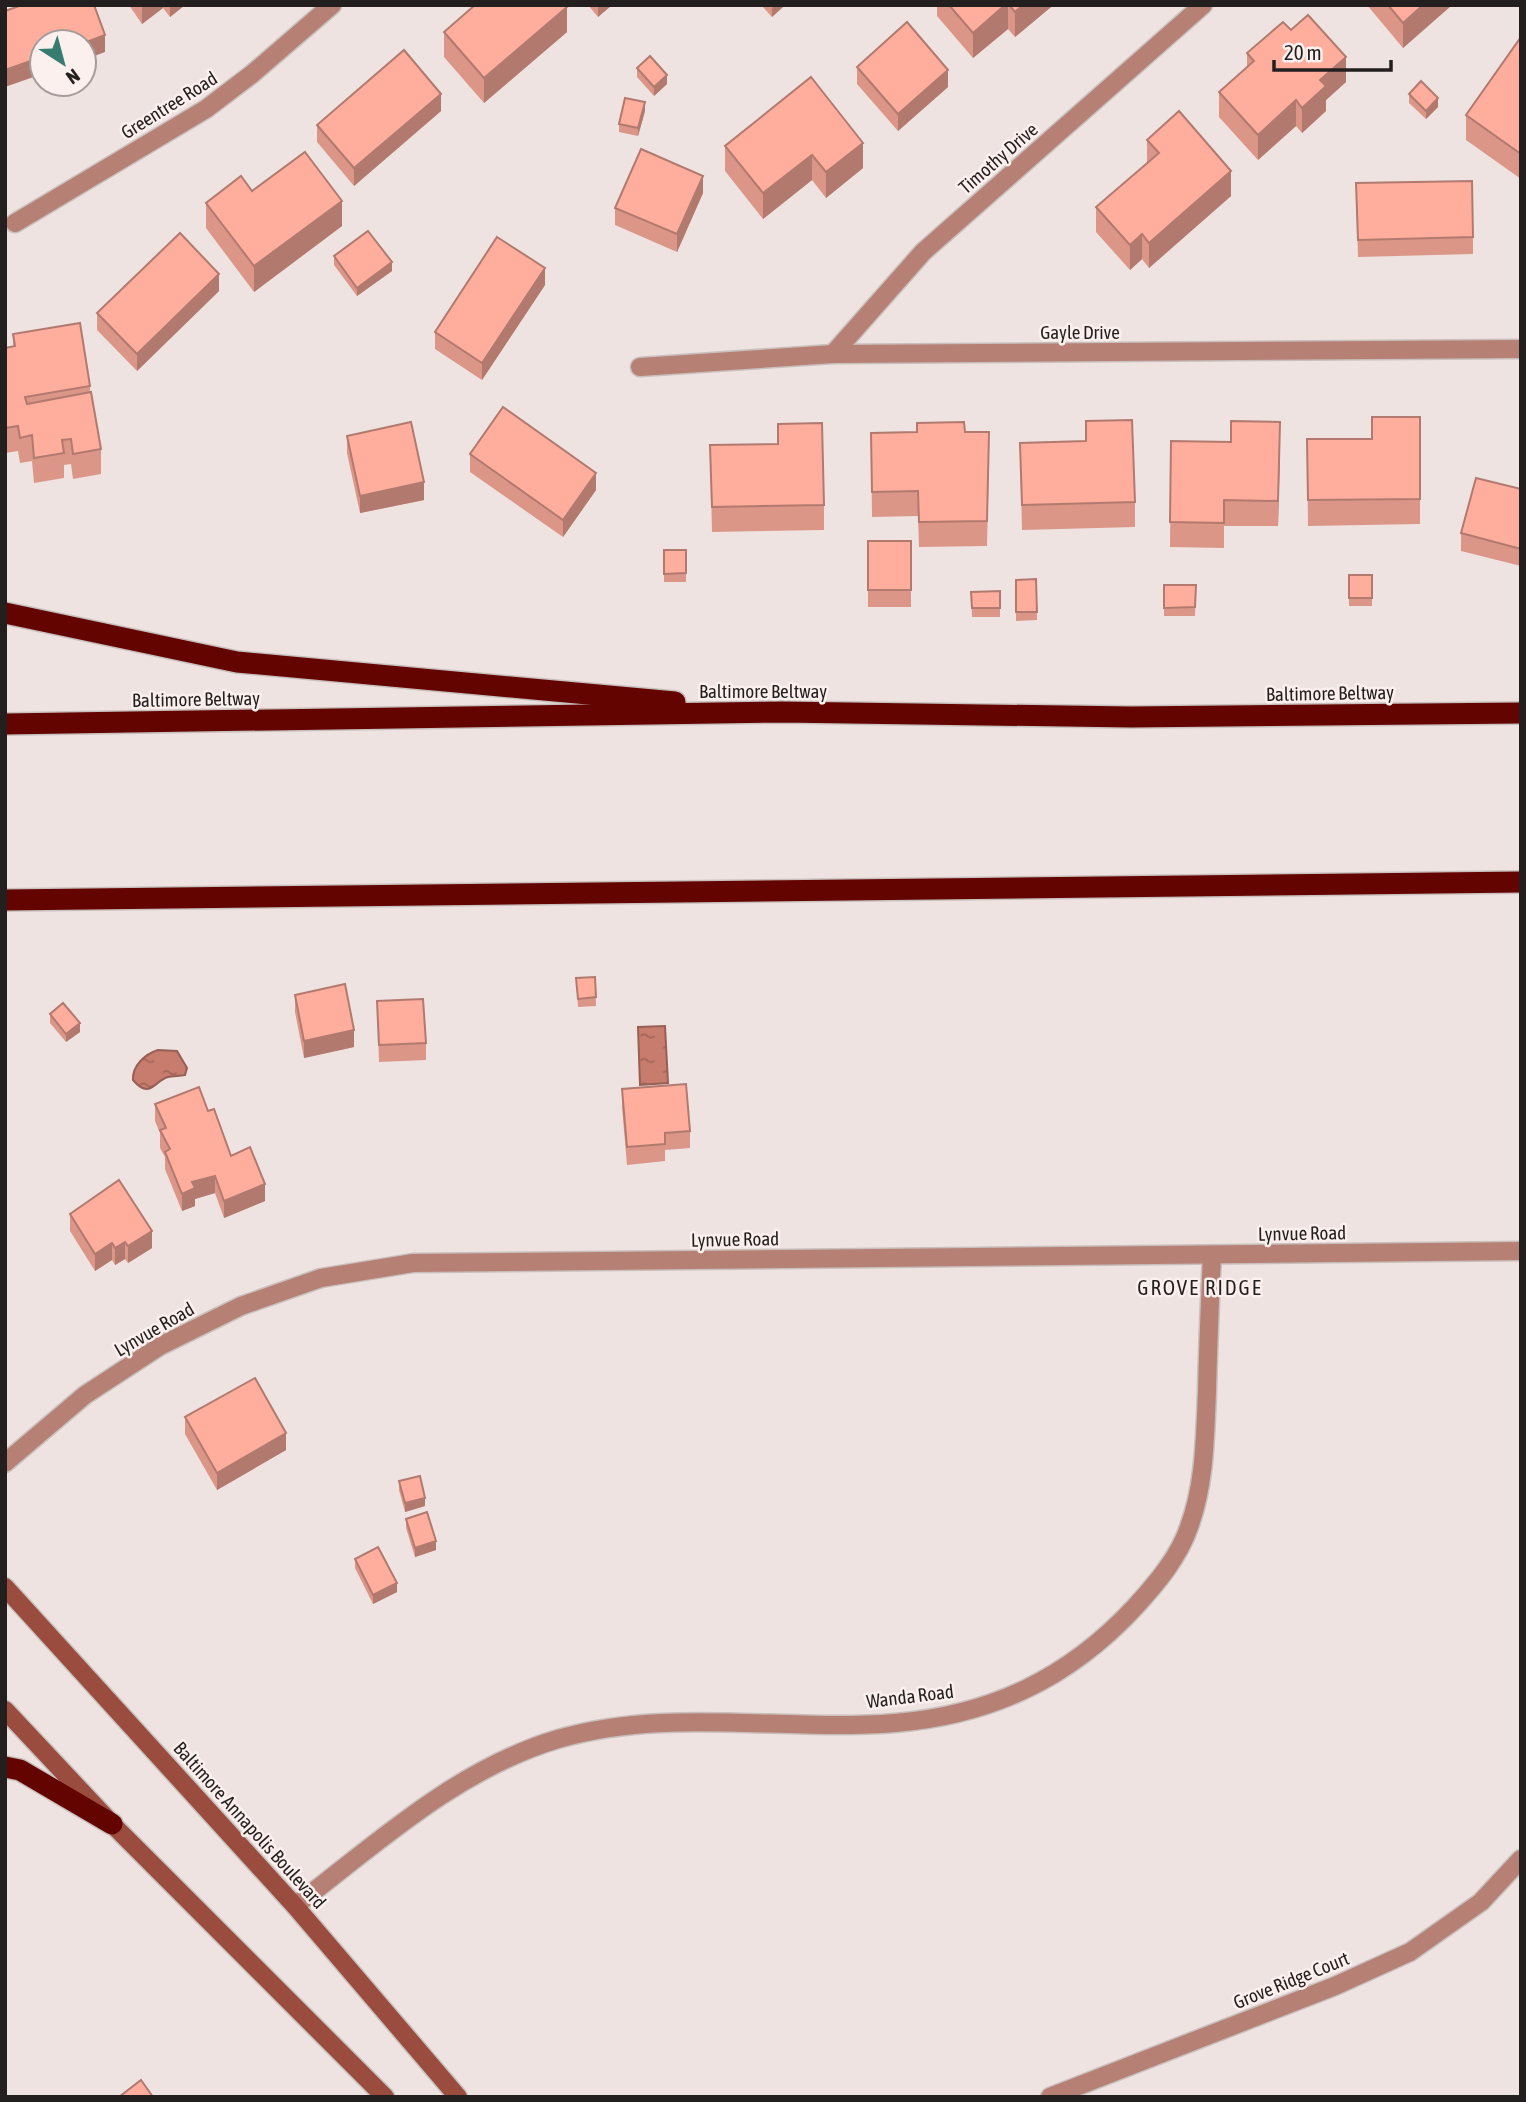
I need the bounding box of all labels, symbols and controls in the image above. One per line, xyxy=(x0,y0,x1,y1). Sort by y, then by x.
north arrow xyxy=(28,28,98,98)
scale bar xyxy=(1274,28,1391,72)
text: 20 m xyxy=(1284,40,1322,64)
text: N xyxy=(62,65,84,89)
street label: Greentree Road xyxy=(117,67,221,143)
street label: Timothy Drive xyxy=(954,118,1042,198)
street label: Gayle Drive xyxy=(1040,321,1120,343)
street label: Baltimore Beltway xyxy=(699,680,827,702)
street label: Baltimore Beltway xyxy=(1266,681,1394,705)
street label: Baltimore Beltway xyxy=(132,687,260,711)
street label: Lynvue Road xyxy=(1258,1221,1346,1245)
street label: Lynvue Road xyxy=(691,1227,779,1251)
district label: GROVE RIDGE xyxy=(1137,1275,1263,1299)
street label: Lynvue Road xyxy=(110,1297,198,1361)
street label: Wanda Road xyxy=(865,1680,955,1712)
street label: Baltimore Annapolis Boulevard xyxy=(169,1737,331,1913)
street label: Grove Ridge Court xyxy=(1230,1947,1352,2013)

